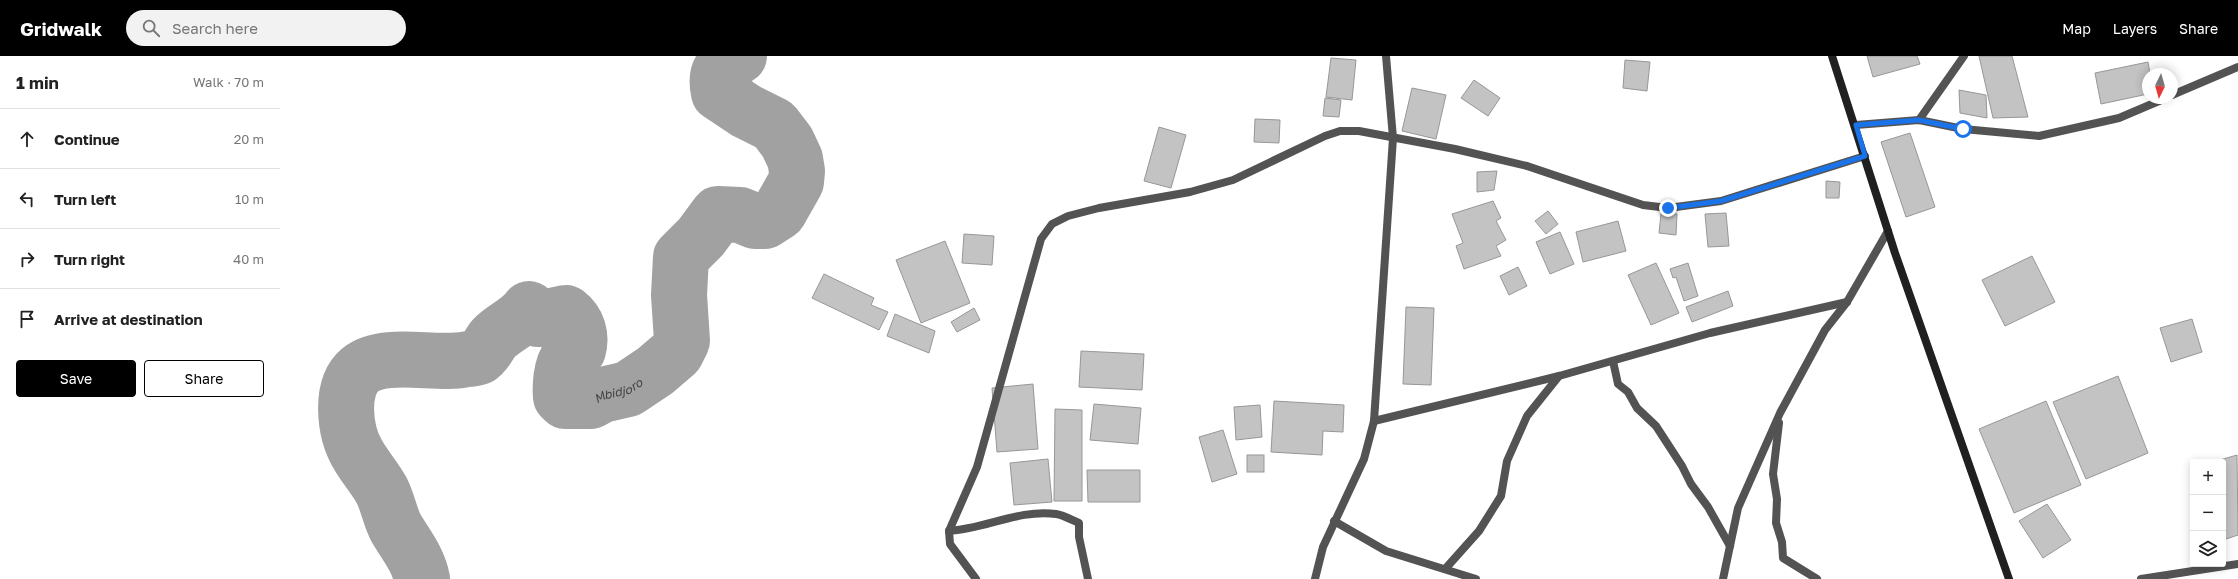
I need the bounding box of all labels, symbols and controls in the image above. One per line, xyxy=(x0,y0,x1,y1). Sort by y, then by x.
search box xyxy=(126,10,406,46)
text: Gridwalk xyxy=(20,17,102,40)
icon: search xyxy=(140,17,162,39)
text: Search here xyxy=(172,19,258,37)
text: Map xyxy=(2062,20,2091,37)
text: Layers xyxy=(2113,20,2157,37)
text: Share xyxy=(2179,20,2218,37)
north arrow xyxy=(2142,68,2178,104)
text: 1 min xyxy=(16,72,59,93)
text: Walk · 70 m xyxy=(193,74,264,90)
route start xyxy=(1954,120,1972,138)
icon: ahead xyxy=(16,128,38,150)
text: Continue xyxy=(54,130,120,148)
text: 20 m xyxy=(234,131,264,147)
icon: left xyxy=(16,188,38,210)
text: Turn left xyxy=(54,190,116,208)
text: 10 m xyxy=(235,191,264,207)
route end xyxy=(1659,199,1677,217)
icon: right xyxy=(16,248,38,270)
text: Turn right xyxy=(54,250,125,268)
text: 40 m xyxy=(233,251,264,267)
icon: arrive xyxy=(16,308,38,330)
text: Arrive at destination xyxy=(54,310,203,328)
button: Save xyxy=(16,360,136,397)
button: Share xyxy=(144,360,264,397)
water label: Mbidjoro xyxy=(591,374,646,406)
map controls xyxy=(2190,459,2226,567)
button: + xyxy=(2190,459,2226,495)
button: − xyxy=(2190,495,2226,531)
button: layers xyxy=(2190,531,2226,567)

